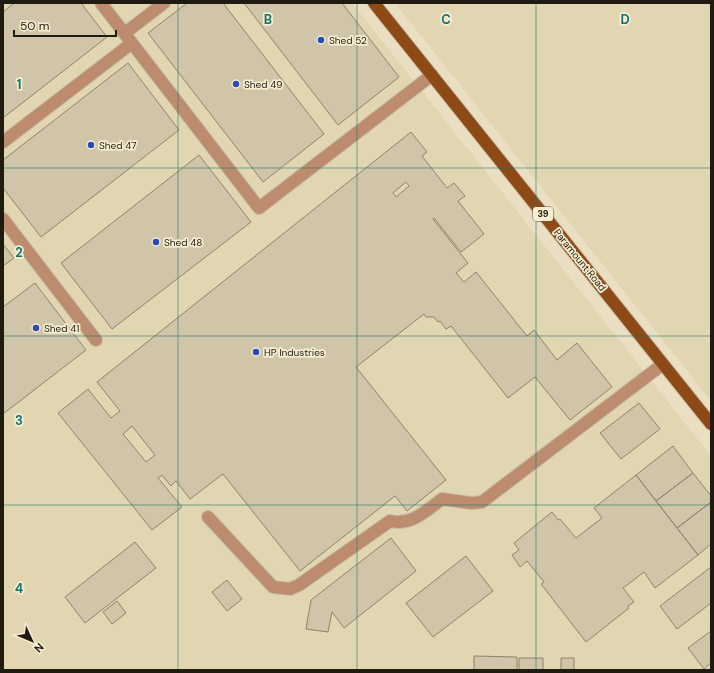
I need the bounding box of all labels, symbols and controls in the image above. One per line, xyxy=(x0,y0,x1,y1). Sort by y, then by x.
text: B xyxy=(264,11,272,28)
text: C xyxy=(441,11,451,28)
text: D xyxy=(620,11,630,28)
scale bar xyxy=(14,12,116,38)
text: 50 m xyxy=(20,18,49,34)
place label: Shed 52 xyxy=(329,34,367,47)
marker: Shed 52 xyxy=(316,35,326,45)
text: 1 xyxy=(17,76,21,93)
place label: Shed 49 xyxy=(244,78,283,91)
marker: Shed 49 xyxy=(231,79,241,89)
place label: Shed 47 xyxy=(99,139,137,152)
marker: Shed 47 xyxy=(86,140,96,150)
road number: 39 xyxy=(533,207,553,221)
street label: Paramount Road xyxy=(551,226,609,294)
place label: Shed 48 xyxy=(164,236,202,249)
marker: Shed 48 xyxy=(151,237,161,247)
text: 2 xyxy=(15,244,23,261)
place label: Shed 41 xyxy=(44,322,79,335)
marker: Shed 41 xyxy=(31,323,41,333)
place label: HP Industries xyxy=(264,346,325,359)
marker: HP Industries xyxy=(251,347,261,357)
text: 3 xyxy=(15,412,23,429)
text: 4 xyxy=(15,580,23,597)
north arrow xyxy=(12,621,52,661)
text: N xyxy=(31,640,47,656)

